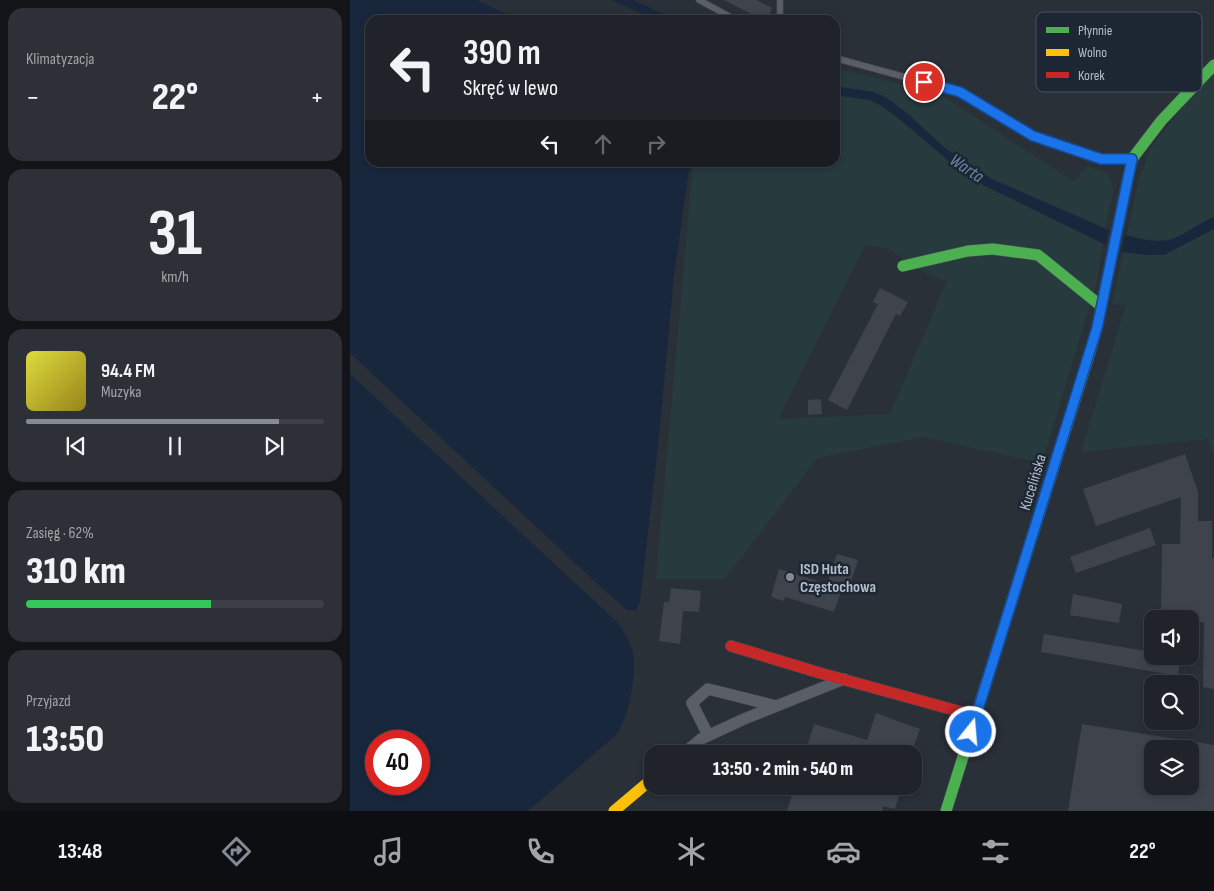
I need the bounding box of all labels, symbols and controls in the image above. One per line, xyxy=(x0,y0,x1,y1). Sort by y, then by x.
legend xyxy=(1036,12,1202,92)
text: Płynnie xyxy=(1078,22,1112,39)
text: 390 m xyxy=(463,32,541,75)
icon: left xyxy=(380,35,445,100)
text: Wolno xyxy=(1078,44,1107,61)
text: Klimatyzacja xyxy=(26,50,95,69)
pin xyxy=(903,61,945,103)
text: Korek xyxy=(1078,67,1105,84)
icon: arrive xyxy=(910,68,938,96)
text: 22° xyxy=(152,75,198,120)
text: Skręć w lewo xyxy=(463,75,558,102)
text: − xyxy=(26,81,40,114)
text: + xyxy=(310,81,324,114)
icon: left xyxy=(536,130,564,158)
icon: ahead xyxy=(589,130,617,158)
icon: right xyxy=(642,130,670,158)
water label: Warta xyxy=(946,150,988,188)
text: 31 xyxy=(148,196,202,274)
text: km/h xyxy=(161,268,189,287)
text: 94.4 FM xyxy=(101,360,155,383)
text: Muzyka xyxy=(101,383,141,402)
icon: previous xyxy=(62,432,90,460)
icon: pause xyxy=(161,432,189,460)
icon: next xyxy=(260,432,288,460)
street label: Kucelińska xyxy=(1016,452,1051,513)
text: Zasięg · 62% xyxy=(26,524,94,543)
text: 310 km xyxy=(26,549,126,594)
place label: ISD Huta Częstochowa xyxy=(800,560,876,597)
marker: ISD Huta Częstochowa xyxy=(784,571,796,583)
map controls xyxy=(1144,610,1199,795)
button: sound xyxy=(1144,610,1199,665)
button: search xyxy=(1144,675,1199,730)
text: Przyjazd xyxy=(26,692,71,711)
position arrow xyxy=(944,705,996,757)
text: 13:50 xyxy=(26,717,104,762)
speed limit sign: 40 xyxy=(365,730,430,795)
button: layers xyxy=(1144,740,1199,795)
text: 13:50 · 2 min · 540 m xyxy=(713,758,853,781)
icon: directions xyxy=(219,834,254,869)
icon: music xyxy=(371,834,406,869)
icon: phone xyxy=(523,834,558,869)
icon: climate xyxy=(674,834,709,869)
icon: car xyxy=(826,834,861,869)
icon: filters xyxy=(978,834,1013,869)
text: 13:48 xyxy=(58,838,102,865)
text: 22° xyxy=(1129,838,1156,865)

